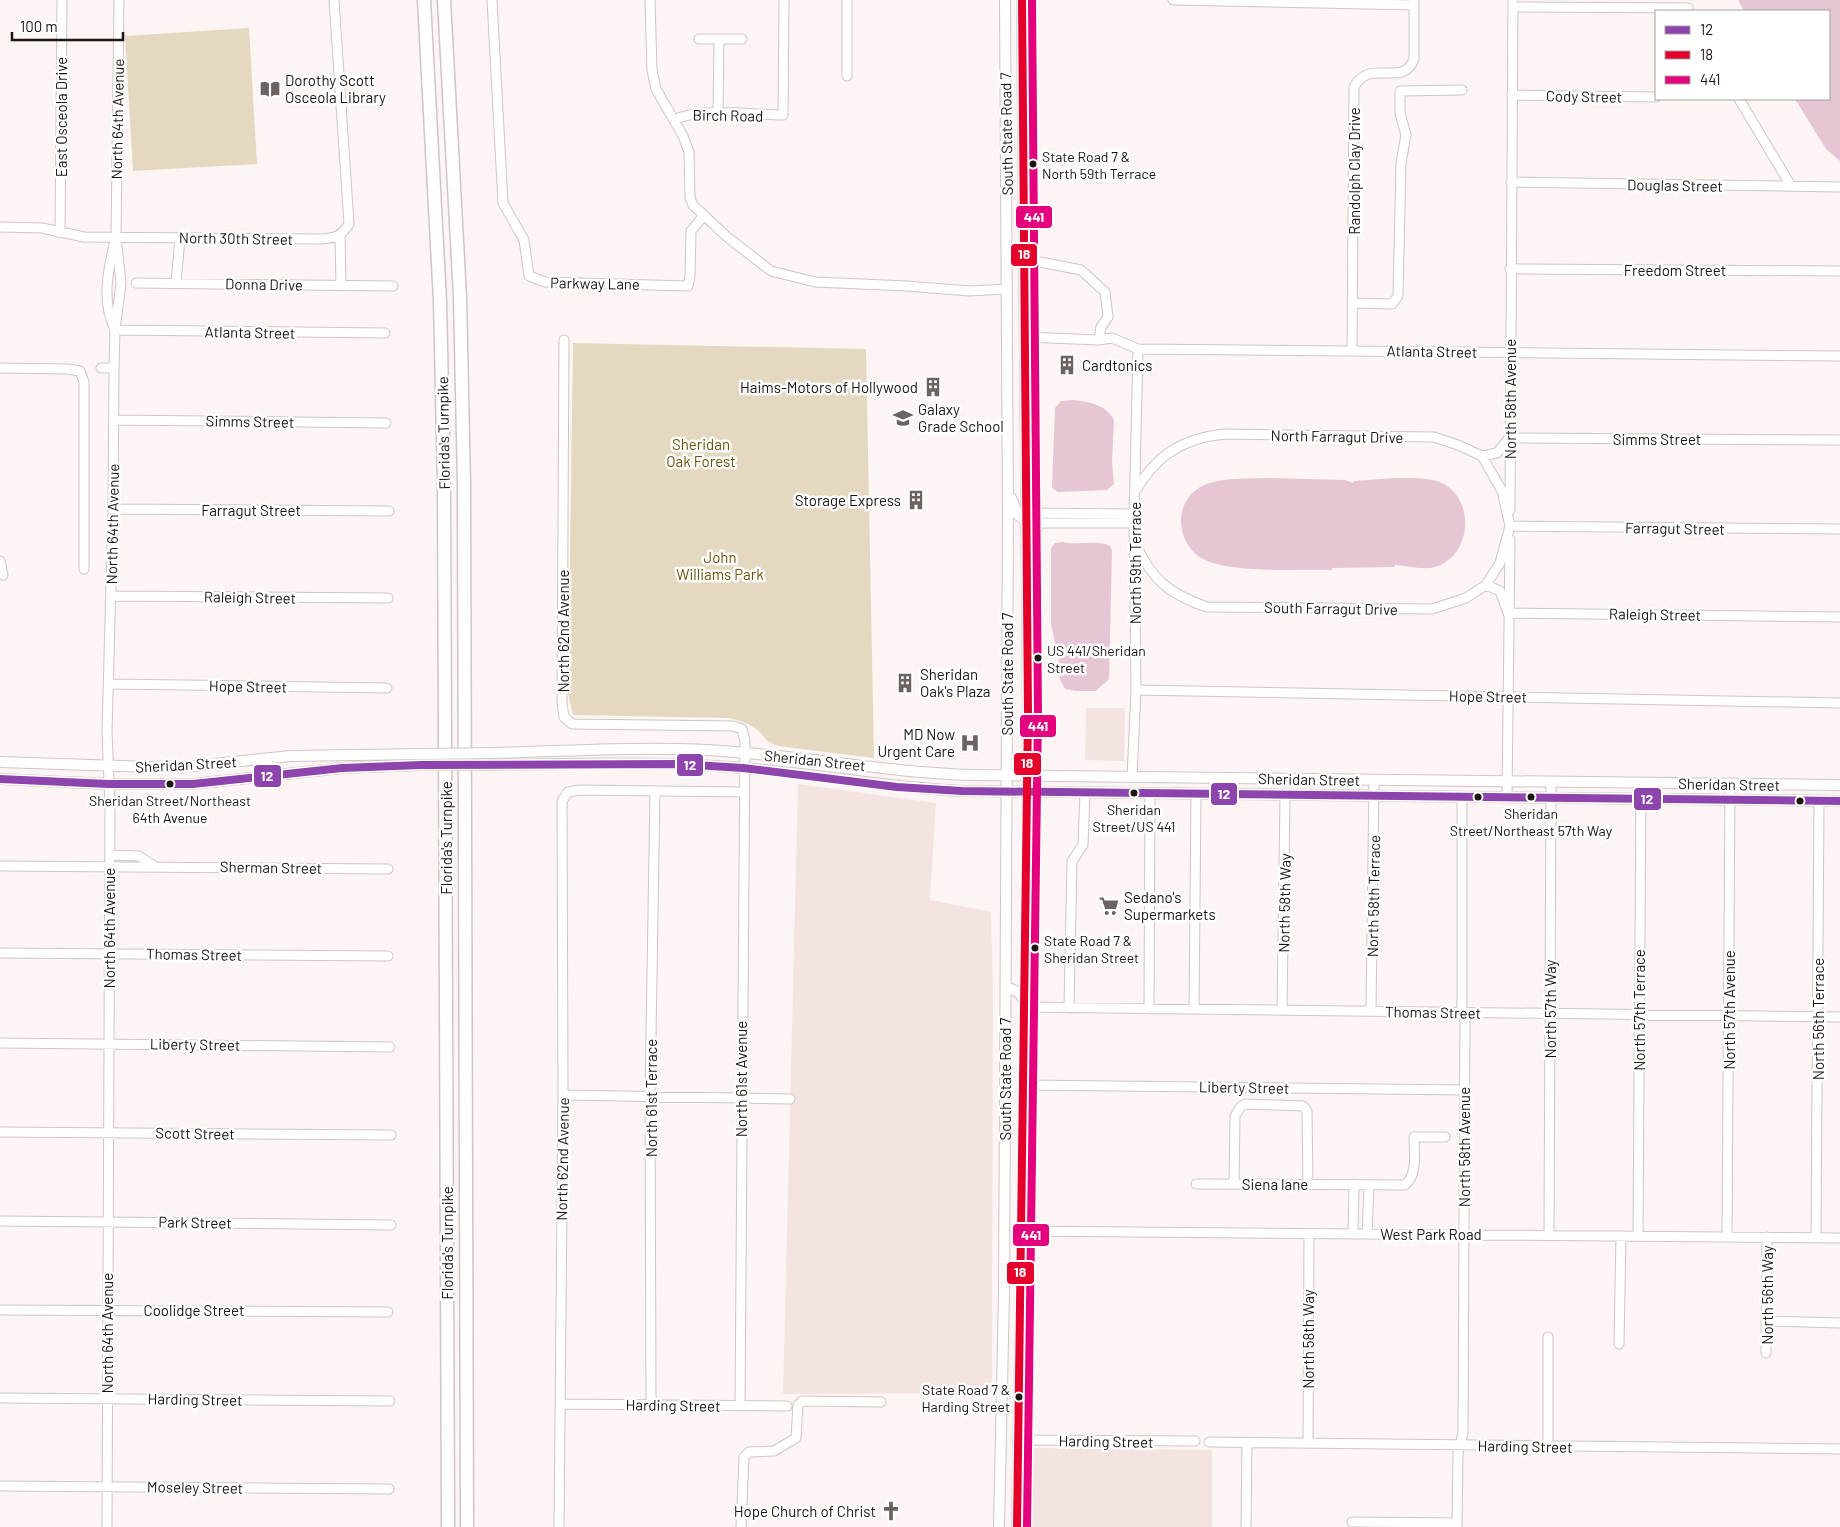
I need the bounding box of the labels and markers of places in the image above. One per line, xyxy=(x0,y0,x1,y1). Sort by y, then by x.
place label: Dorothy Scott Osceola Library xyxy=(285,71,386,106)
library icon: Dorothy Scott Osceola Library xyxy=(259,78,281,100)
place label: State Road 7 & North 59th Terrace xyxy=(1042,148,1156,182)
marker: State Road 7 & North 59th Terrace xyxy=(1028,159,1038,169)
building icon: Cardtonics xyxy=(1056,354,1078,376)
place label: Cardtonics xyxy=(1082,356,1153,374)
building icon: Haims-Motors of Hollywood xyxy=(922,376,944,398)
place label: Haims-Motors of Hollywood xyxy=(740,378,918,396)
place label: Galaxy Grade School xyxy=(918,400,1004,435)
school or university icon: Galaxy Grade School xyxy=(892,407,914,429)
building icon: Storage Express xyxy=(905,489,927,511)
place label: Storage Express xyxy=(795,491,901,509)
place label: US 441/Sheridan Street xyxy=(1047,642,1146,676)
marker: US 441/Sheridan Street xyxy=(1033,653,1043,663)
place label: Sheridan Oak's Plaza xyxy=(920,665,991,700)
building icon: Sheridan Oak's Plaza xyxy=(894,672,916,694)
place label: MD Now Urgent Care xyxy=(877,725,955,760)
hospital icon: MD Now Urgent Care xyxy=(959,732,981,754)
marker: Sheridan Street/Northeast 64th Avenue xyxy=(165,779,175,789)
marker: Sheridan Street/US 441 xyxy=(1129,788,1139,798)
place label: Sheridan Street/Northeast 64th Avenue xyxy=(89,792,251,826)
unlabelled marker xyxy=(1473,792,1483,802)
marker: Sheridan Street/Northeast 57th Way xyxy=(1526,792,1536,802)
unlabelled marker xyxy=(1795,796,1805,806)
place label: Sheridan Street/US 441 xyxy=(1093,801,1175,835)
place label: Sheridan Street/Northeast 57th Way xyxy=(1450,805,1613,839)
place label: Sedano's Supermarkets xyxy=(1124,888,1216,923)
supermarket icon: Sedano's Supermarkets xyxy=(1098,895,1120,917)
place label: State Road 7 & Sheridan Street xyxy=(1044,932,1139,966)
marker: State Road 7 & Sheridan Street xyxy=(1030,943,1040,953)
place label: State Road 7 & Harding Street xyxy=(921,1381,1010,1415)
marker: State Road 7 & Harding Street xyxy=(1014,1392,1024,1402)
church icon: Hope Church of Christ xyxy=(880,1500,902,1522)
place label: Hope Church of Christ xyxy=(734,1502,876,1520)

